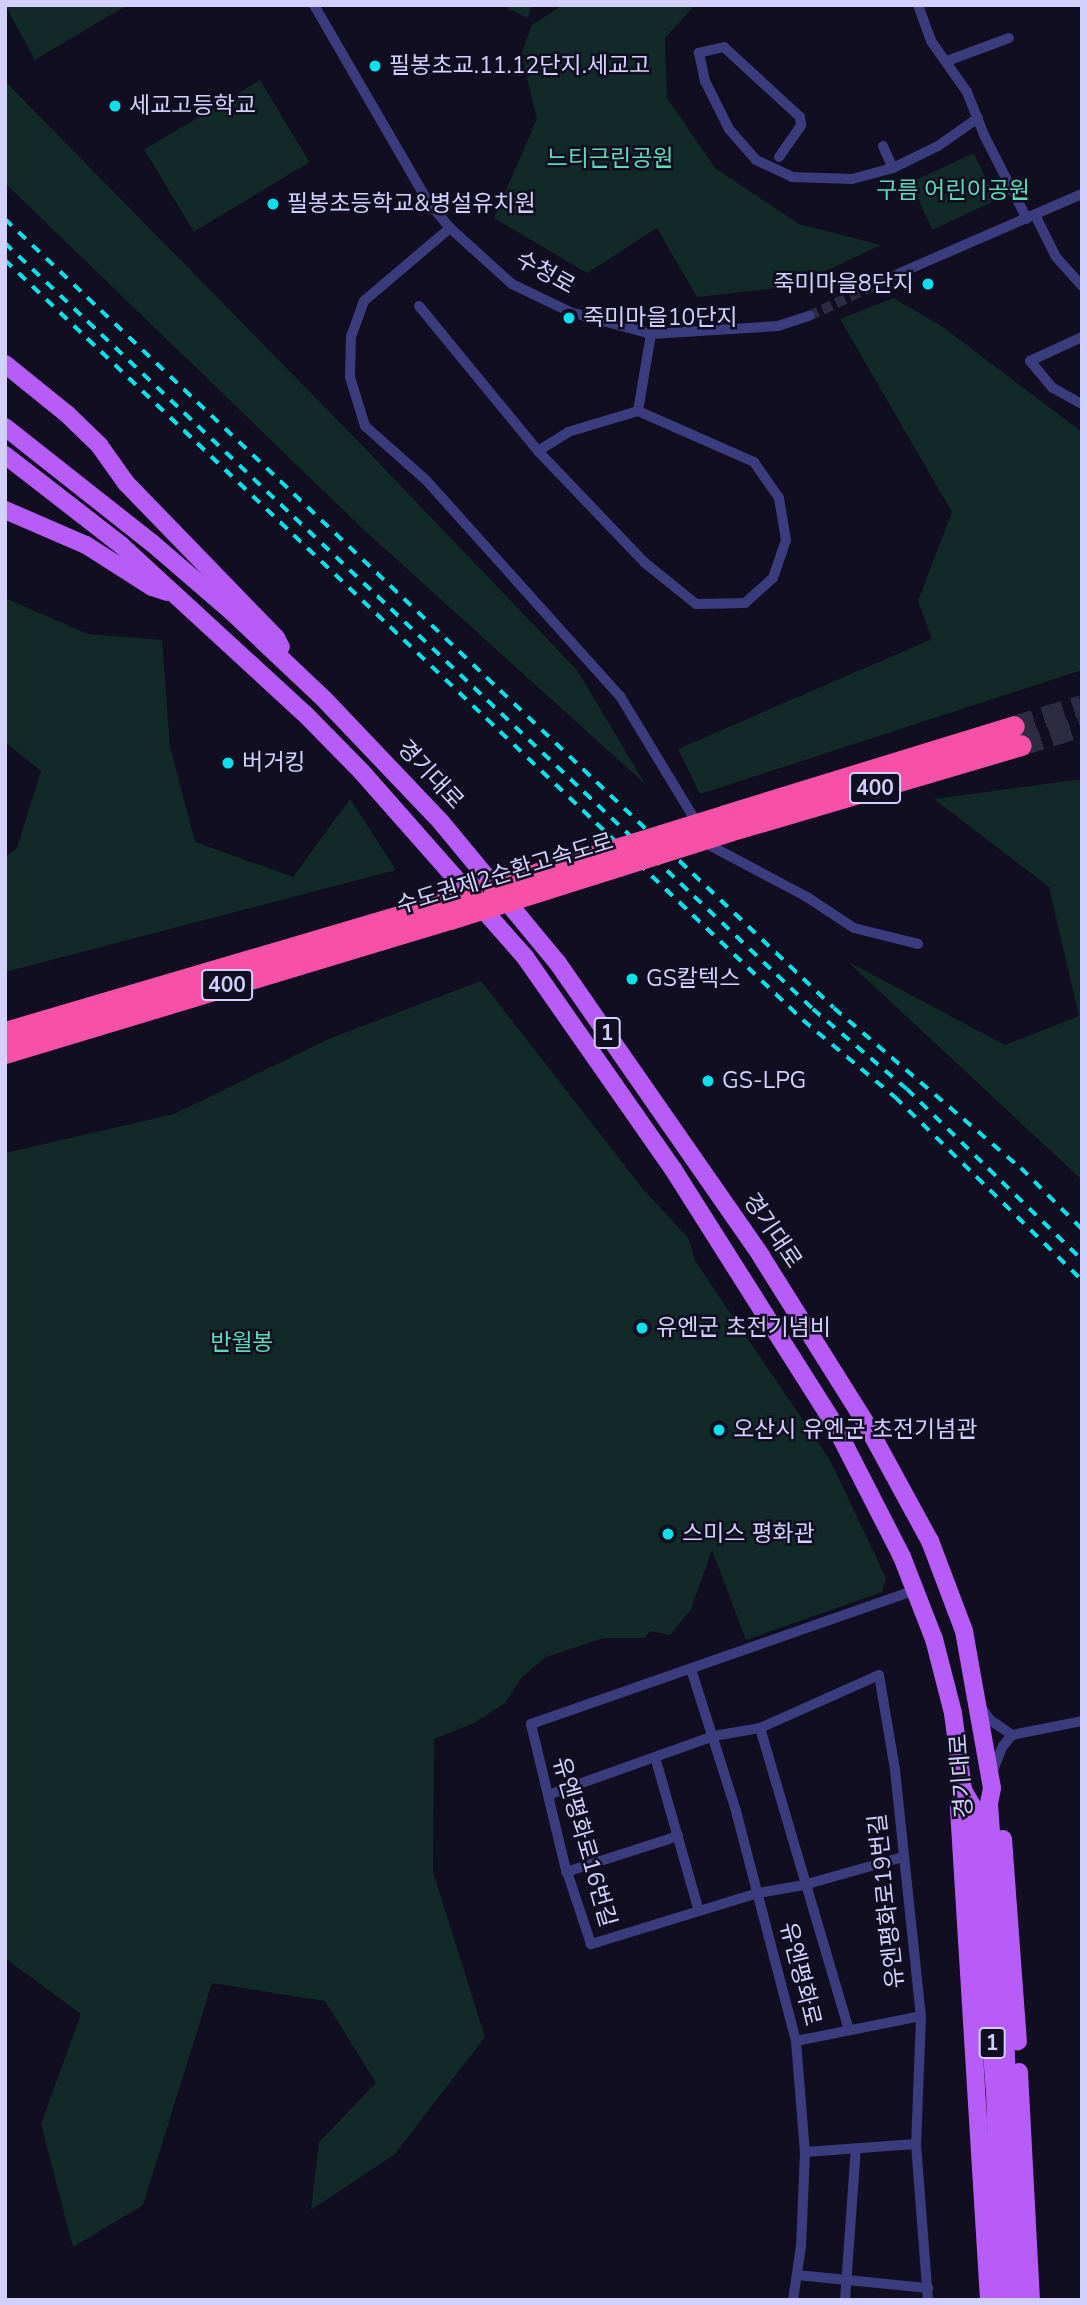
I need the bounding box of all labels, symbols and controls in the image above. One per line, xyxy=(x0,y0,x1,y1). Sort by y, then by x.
place label: 필봉초교.11.12단지.세교고 xyxy=(389,52,650,80)
marker: 필봉초교.11.12단지.세교고 xyxy=(367,58,383,74)
place label: 세교고등학교 xyxy=(129,92,256,120)
marker: 세교고등학교 xyxy=(107,98,123,114)
park label: 느티근린공원 xyxy=(547,145,673,173)
park label: 구름 어린이공원 xyxy=(876,177,1030,205)
place label: 필봉초등학교&병설유치원 xyxy=(287,190,536,218)
marker: 필봉초등학교&병설유치원 xyxy=(265,196,281,212)
street label: 수청로 xyxy=(511,246,579,300)
place label: 죽미마을8단지 xyxy=(773,270,914,298)
marker: 죽미마을8단지 xyxy=(920,276,936,292)
place label: 죽미마을10단지 xyxy=(583,304,738,332)
marker: 죽미마을10단지 xyxy=(561,310,577,326)
street label: 경기대로 xyxy=(391,735,469,815)
place label: 버거킹 xyxy=(242,749,305,777)
marker: 버거킹 xyxy=(220,755,236,771)
road number: 400 xyxy=(849,770,901,806)
street label: 수도권제2순환고속도로 xyxy=(393,828,617,920)
place label: GS칼텍스 xyxy=(646,965,740,993)
road number: 400 xyxy=(201,968,253,1002)
marker: GS칼텍스 xyxy=(624,971,640,987)
road number: 1 xyxy=(593,1016,621,1050)
place label: GS-LPG xyxy=(722,1067,806,1095)
marker: GS-LPG xyxy=(700,1073,716,1089)
street label: 경기대로 xyxy=(737,1188,807,1274)
place label: 유엔군 초전기념비 xyxy=(656,1314,831,1342)
marker: 유엔군 초전기념비 xyxy=(634,1320,650,1336)
park label: 반월봉 xyxy=(210,1329,274,1357)
place label: 오산시 유엔군 초전기념관 xyxy=(733,1416,978,1444)
marker: 오산시 유엔군 초전기념관 xyxy=(711,1422,727,1438)
place label: 스미스 평화관 xyxy=(682,1520,815,1548)
marker: 스미스 평화관 xyxy=(660,1526,676,1542)
street label: 경기대로 xyxy=(945,1733,979,1819)
street label: 유엔평화로16번길 xyxy=(547,1754,621,1930)
street label: 유엔평화로19번길 xyxy=(864,1812,910,1990)
street label: 유엔평화로 xyxy=(774,1919,826,2029)
road number: 1 xyxy=(978,2025,1006,2060)

